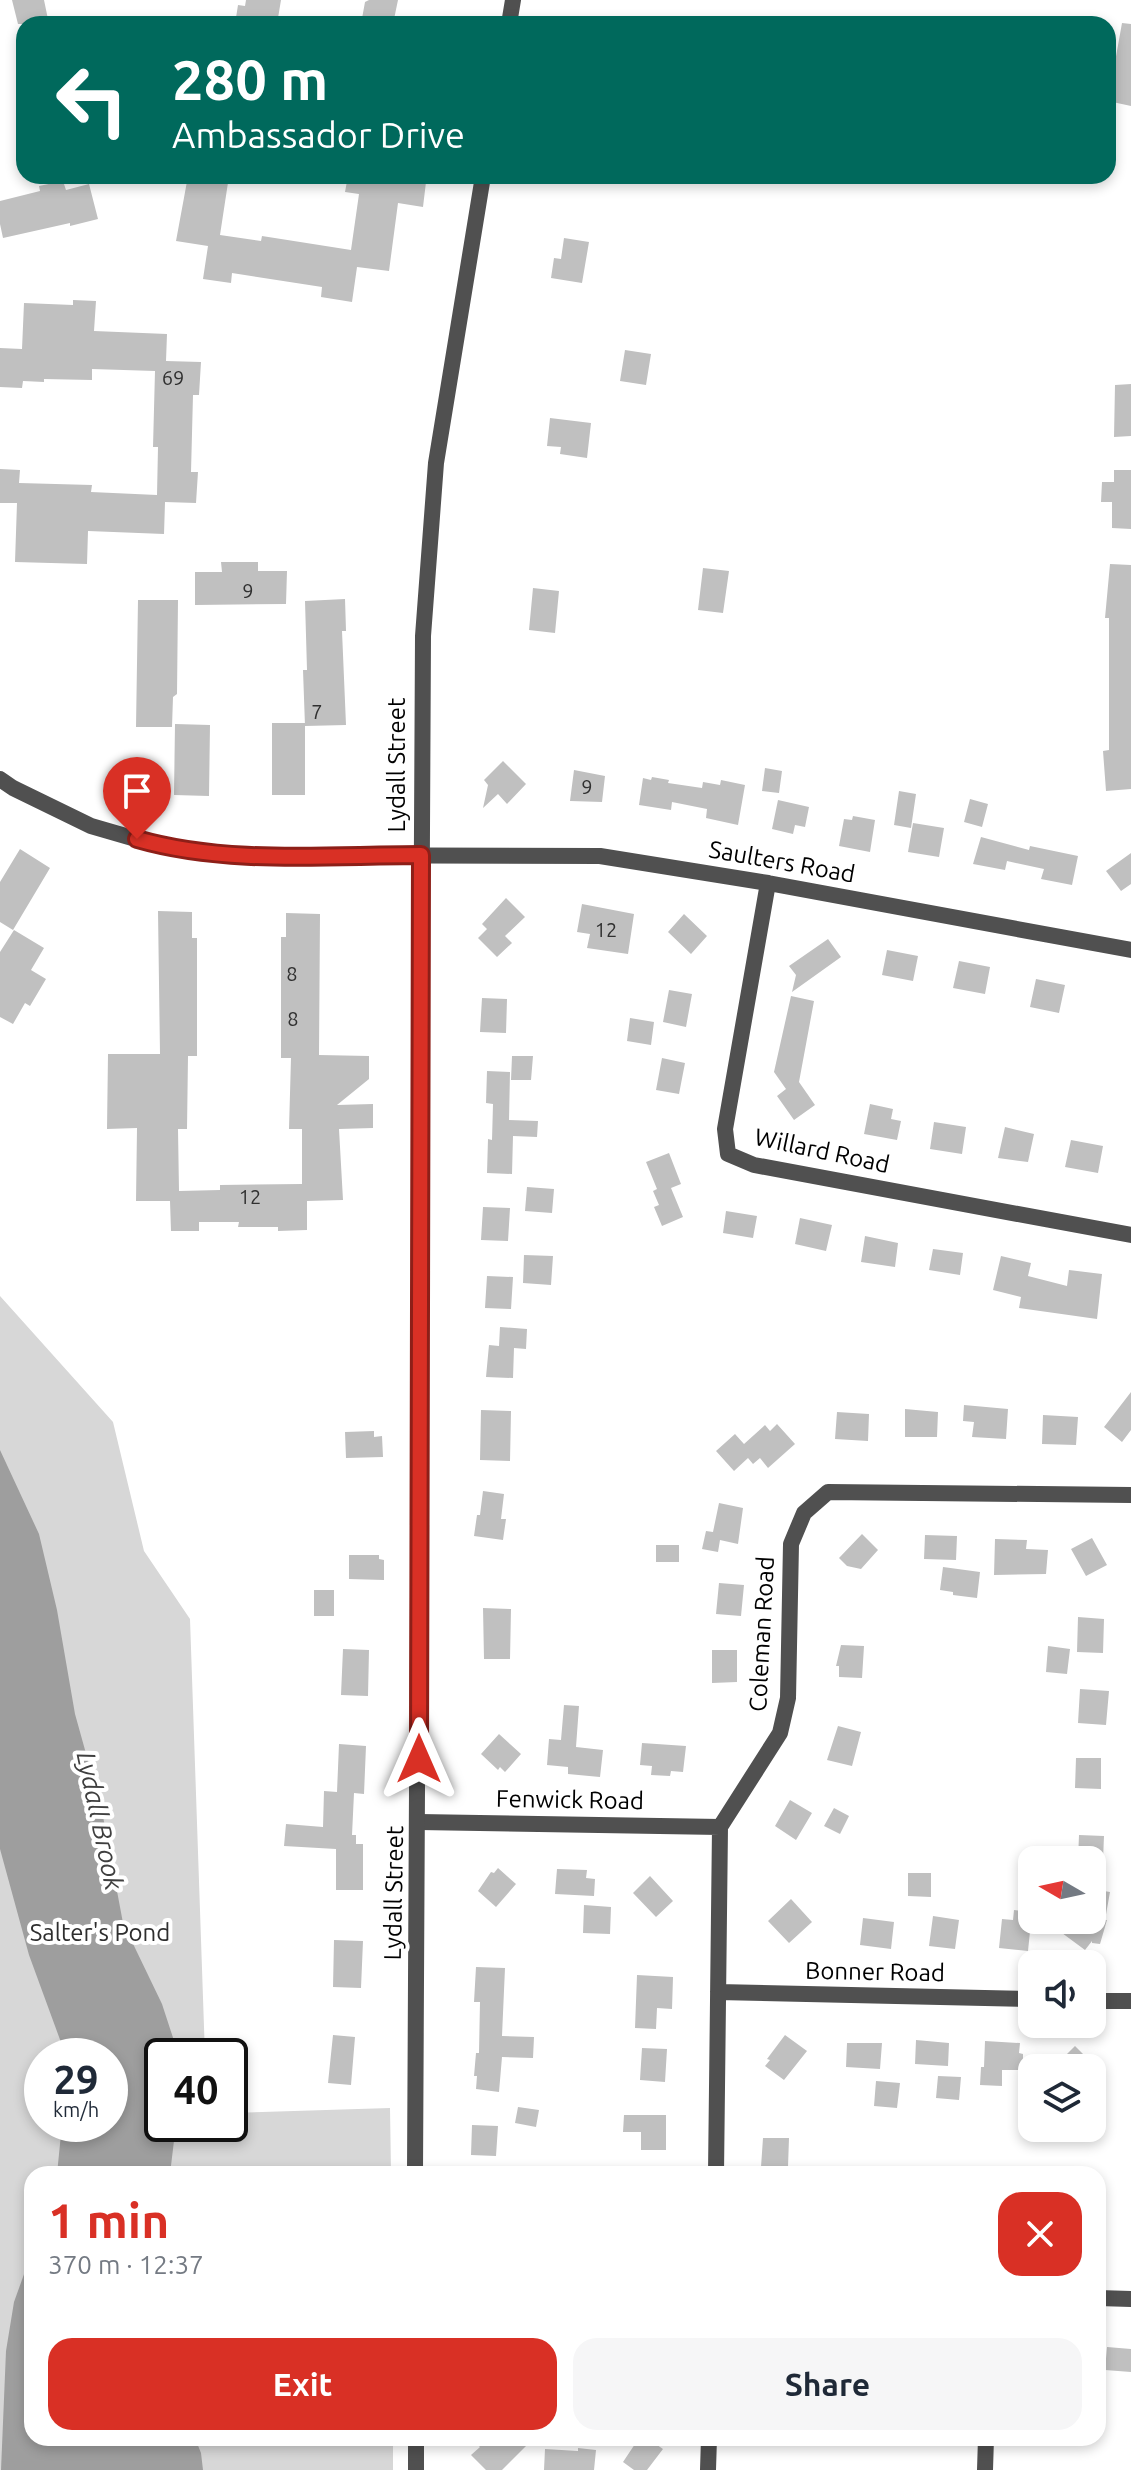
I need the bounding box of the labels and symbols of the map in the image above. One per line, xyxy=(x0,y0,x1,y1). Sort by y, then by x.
house number: 69 xyxy=(162,366,184,389)
house number: 9 xyxy=(242,579,254,602)
street label: Lydall Street xyxy=(383,697,410,832)
house number: 7 xyxy=(311,700,323,723)
pin xyxy=(103,757,171,839)
house number: 9 xyxy=(581,775,593,798)
street label: Saulters Road xyxy=(707,835,857,888)
house number: 12 xyxy=(595,918,617,941)
house number: 8 xyxy=(286,962,298,985)
house number: 8 xyxy=(287,1007,299,1030)
street label: Willard Road xyxy=(752,1123,892,1178)
house number: 12 xyxy=(239,1185,261,1208)
street label: Coleman Road xyxy=(744,1555,779,1712)
position arrow xyxy=(377,1717,461,1801)
water label: Lydall Brook xyxy=(72,1749,129,1893)
street label: Fenwick Road xyxy=(496,1785,644,1814)
street label: Lydall Street xyxy=(379,1825,408,1961)
north arrow xyxy=(1018,1846,1106,1934)
park label: Salter's Pond xyxy=(30,1919,170,1946)
street label: Bonner Road xyxy=(805,1957,945,1986)
speed limit sign: 40 xyxy=(144,2038,248,2142)

